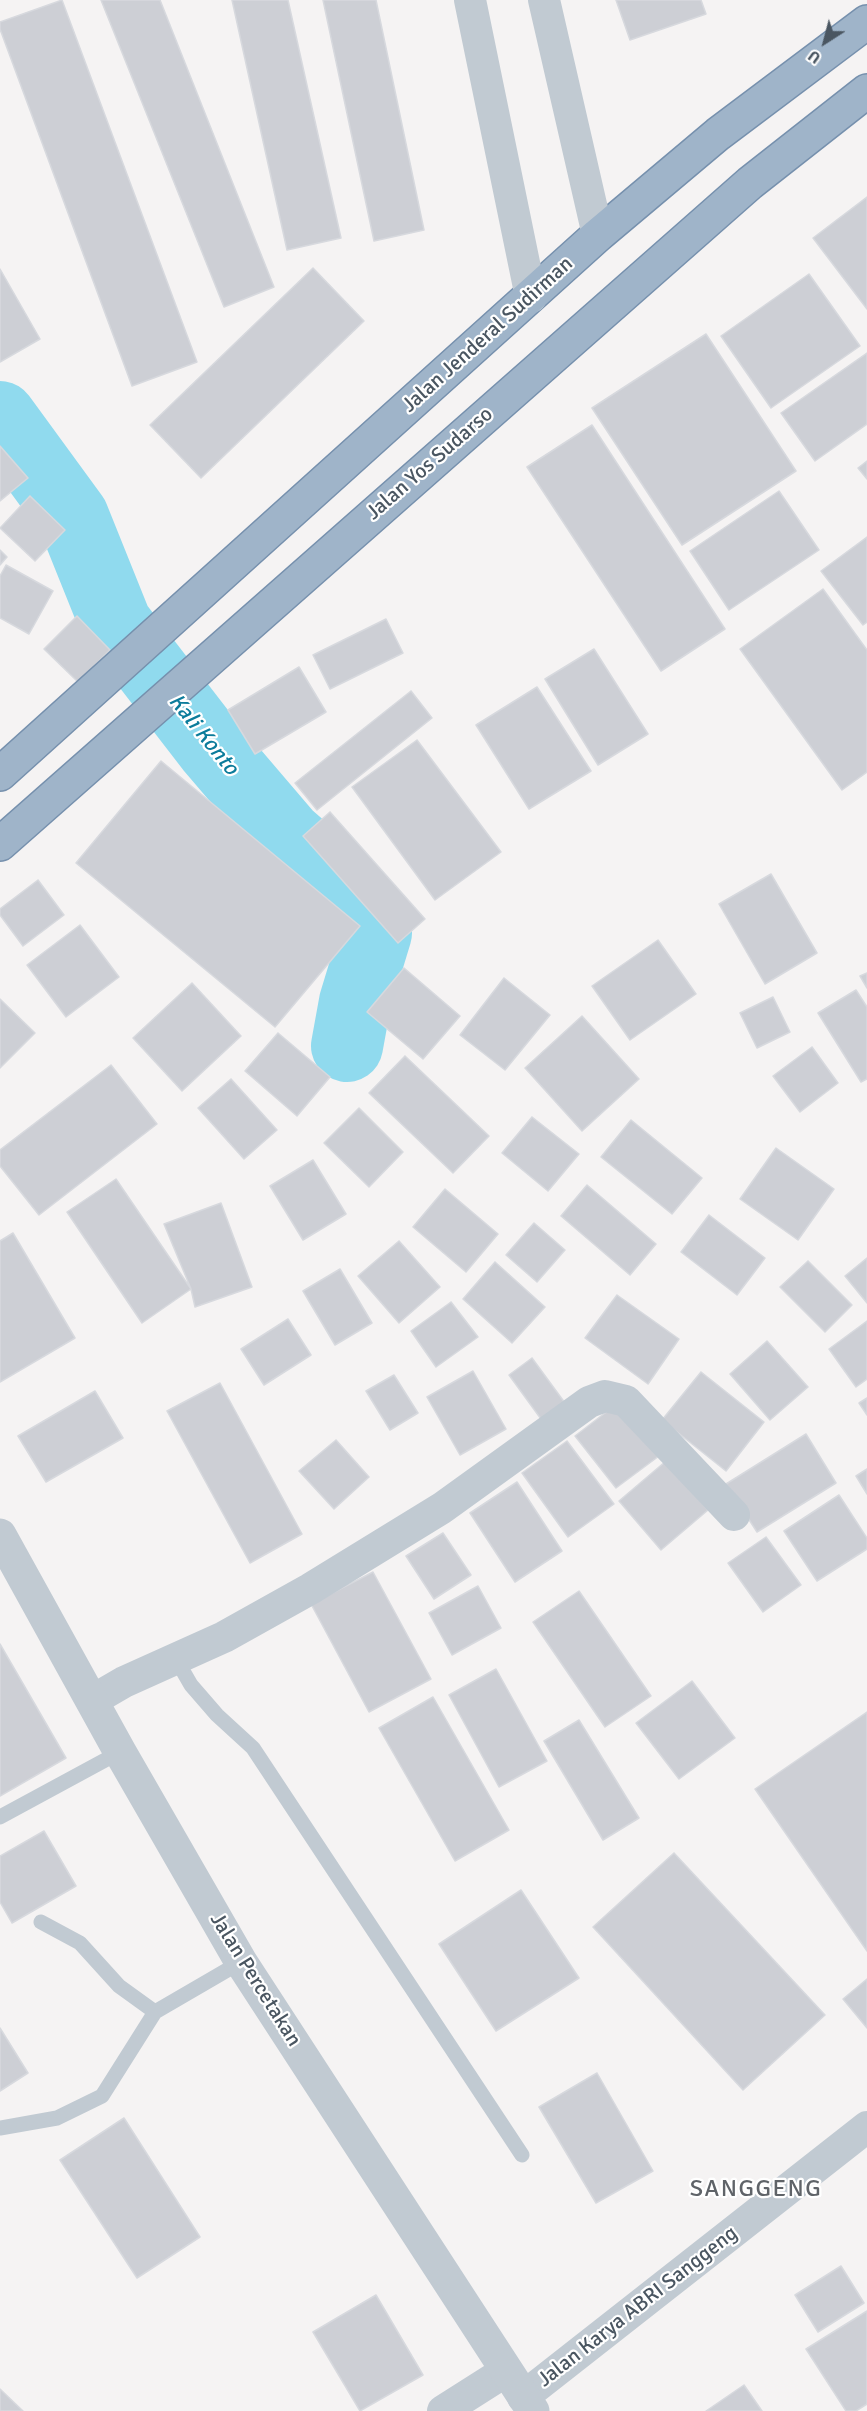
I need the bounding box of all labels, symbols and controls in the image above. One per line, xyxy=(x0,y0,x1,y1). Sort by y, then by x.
north arrow xyxy=(795,12,855,72)
text: U xyxy=(804,45,825,68)
street label: Jalan Jenderal Sudirman xyxy=(397,252,579,418)
street label: Jalan Yos Sudarso xyxy=(362,402,498,526)
water label: Kali Konto xyxy=(162,689,244,781)
street label: Jalan Percetakan xyxy=(204,1909,306,2051)
district label: SANGGENG xyxy=(690,2176,822,2204)
street label: Jalan Karya ABRI Sanggeng xyxy=(533,2221,743,2393)

